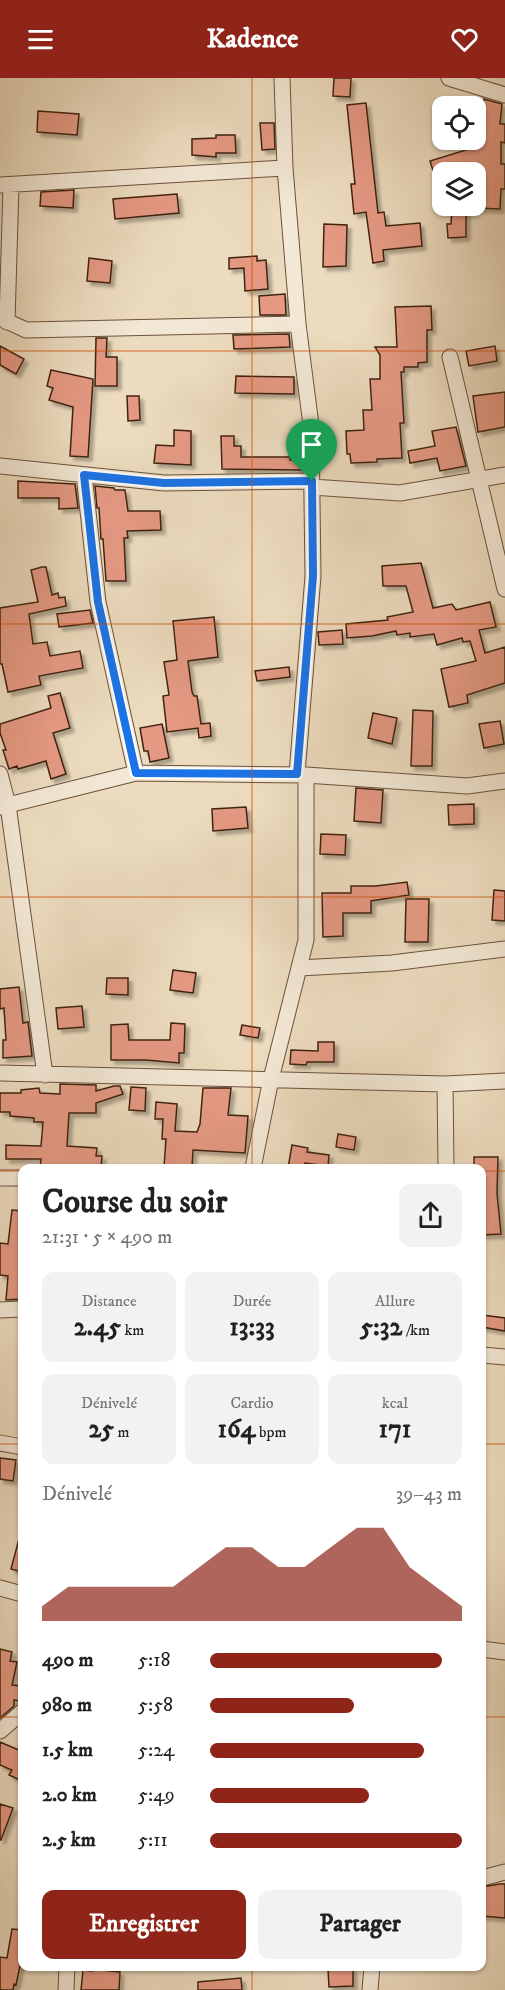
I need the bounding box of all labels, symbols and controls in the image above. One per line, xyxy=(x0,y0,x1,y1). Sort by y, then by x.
text: Kadence xyxy=(207,22,298,56)
icon: menu xyxy=(24,23,57,56)
icon: heart xyxy=(448,23,481,56)
map controls xyxy=(432,96,486,216)
button: locate xyxy=(432,96,486,150)
button: layers xyxy=(432,162,486,216)
pin xyxy=(286,419,337,481)
icon: arrive xyxy=(295,428,328,461)
text: Course du soir xyxy=(42,1182,227,1223)
button: share xyxy=(399,1184,462,1247)
text: 21:31 · 5 × 490 m xyxy=(42,1225,172,1250)
text: Distance xyxy=(81,1291,137,1311)
text: Durée xyxy=(233,1291,271,1311)
text: Allure xyxy=(375,1291,415,1311)
text: 2.45 xyxy=(74,1311,121,1344)
text: 13:33 xyxy=(229,1311,275,1344)
text: 5:32 xyxy=(360,1311,402,1344)
text: km xyxy=(121,1320,144,1340)
text: /km xyxy=(402,1320,430,1340)
text: Dénivelé xyxy=(81,1393,137,1413)
text: Cardio xyxy=(230,1393,274,1413)
text: kcal xyxy=(382,1393,408,1413)
text: 25 xyxy=(89,1413,114,1446)
text: 164 xyxy=(218,1413,255,1446)
text: 171 xyxy=(379,1413,411,1446)
text: m xyxy=(114,1422,130,1442)
text: bpm xyxy=(255,1422,286,1442)
text: Dénivelé xyxy=(42,1482,112,1507)
text: 39–43 m xyxy=(396,1482,462,1507)
text: 490 m xyxy=(42,1648,94,1673)
text: 5:18 xyxy=(138,1648,171,1673)
text: 980 m xyxy=(42,1693,92,1718)
text: 5:58 xyxy=(138,1693,173,1718)
text: 1.5 km xyxy=(42,1738,93,1763)
text: 5:24 xyxy=(138,1738,175,1763)
text: 2.0 km xyxy=(42,1783,97,1808)
text: 5:49 xyxy=(138,1783,175,1808)
text: 2.5 km xyxy=(42,1828,96,1853)
text: 5:11 xyxy=(138,1828,168,1853)
button: Enregistrer xyxy=(42,1890,246,1959)
button: Partager xyxy=(258,1890,462,1959)

